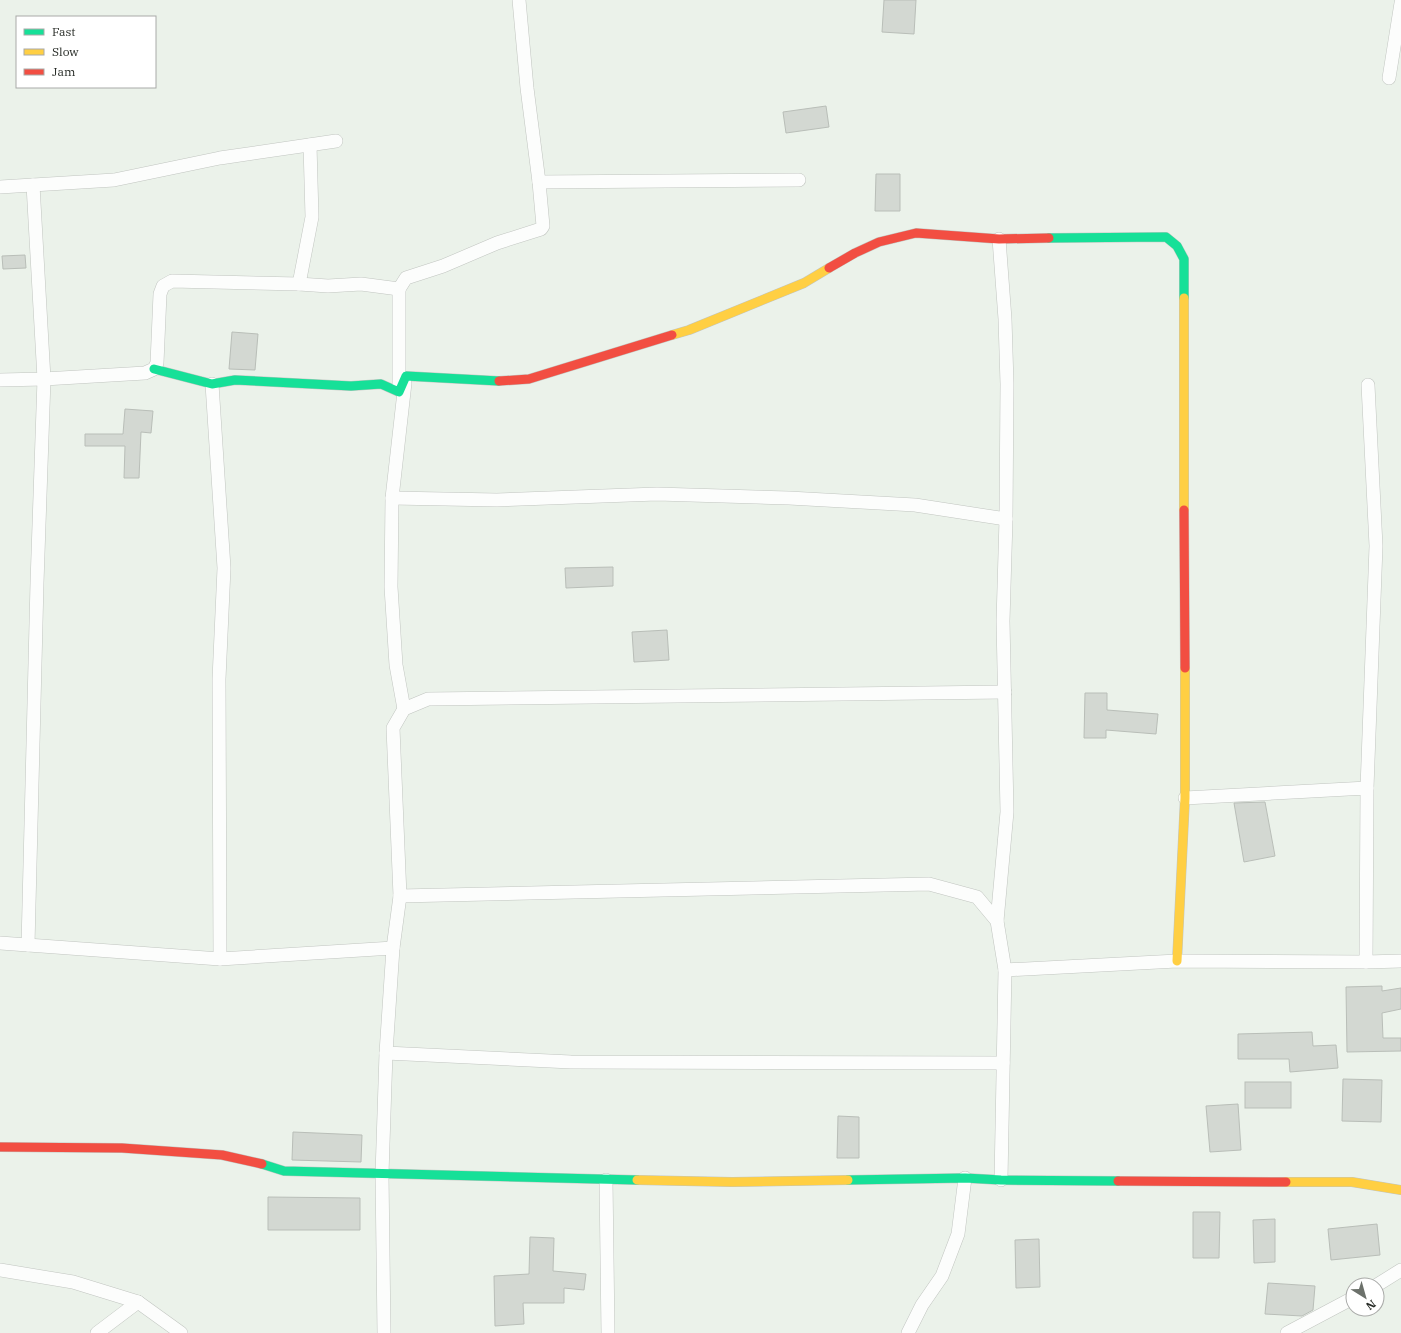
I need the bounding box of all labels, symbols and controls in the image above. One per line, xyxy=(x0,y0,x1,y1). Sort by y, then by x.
legend xyxy=(16,16,156,88)
text: Fast xyxy=(52,24,76,39)
text: Slow xyxy=(52,44,79,59)
text: Jam xyxy=(52,64,76,79)
north arrow xyxy=(1345,1277,1385,1317)
text: N xyxy=(1363,1297,1379,1313)

